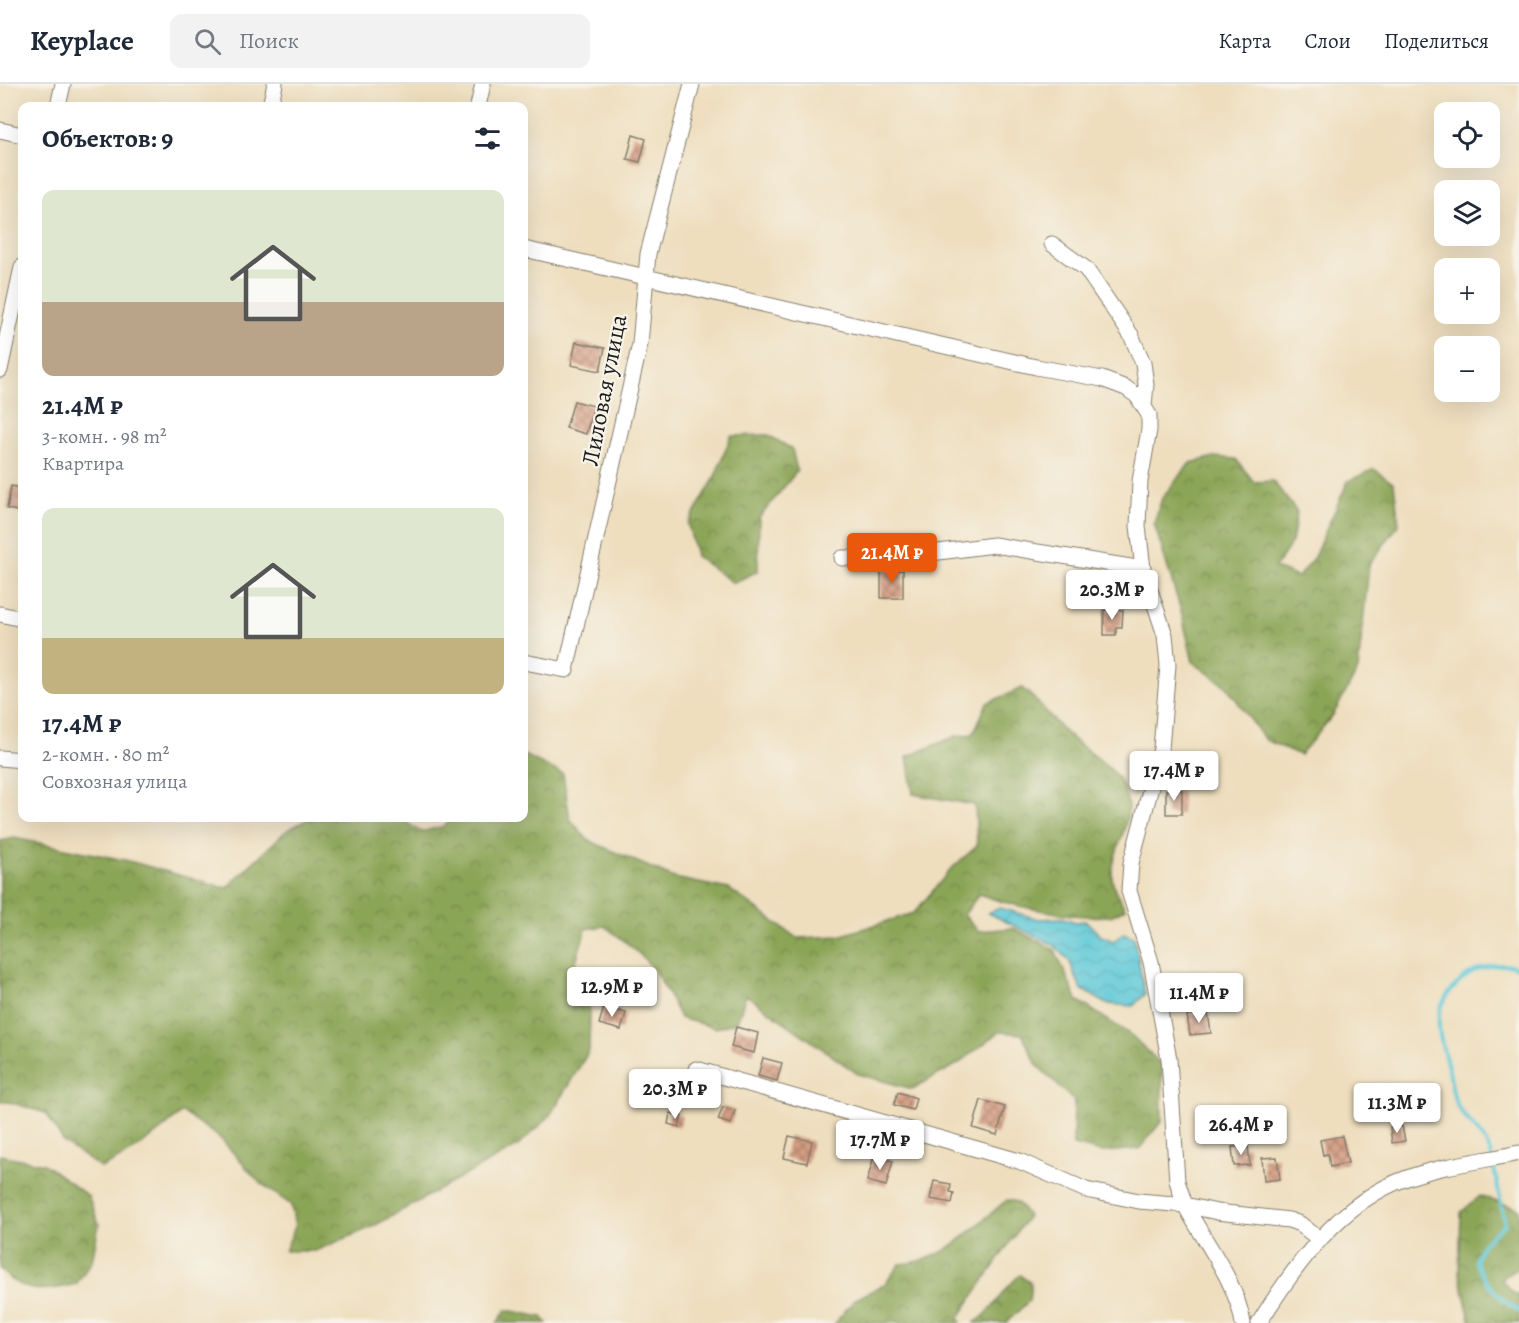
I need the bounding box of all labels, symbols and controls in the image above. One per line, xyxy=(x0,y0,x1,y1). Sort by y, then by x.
search box xyxy=(170,14,590,68)
text: Keyplace xyxy=(30,22,134,60)
icon: search xyxy=(191,25,224,58)
text: Поиск xyxy=(239,26,299,56)
text: Карта xyxy=(1218,27,1271,55)
text: Слои xyxy=(1304,27,1351,55)
text: Поделиться xyxy=(1384,27,1489,55)
map controls xyxy=(1434,102,1500,402)
button: locate xyxy=(1434,102,1500,168)
text: Объектов: 9 xyxy=(42,121,173,156)
icon: filters xyxy=(471,122,504,155)
button: layers xyxy=(1434,180,1500,246)
icon: home xyxy=(219,229,327,337)
button: + xyxy=(1434,258,1500,324)
street label: Лиловая улица xyxy=(574,312,634,468)
button: − xyxy=(1434,336,1500,402)
text: 21.4M ₽ xyxy=(42,388,123,423)
text: 3-комн. · 98 m² xyxy=(42,423,167,450)
text: Квартира xyxy=(42,450,124,477)
pin: 21.4M ₽ xyxy=(837,533,947,584)
text: 21.4M ₽ xyxy=(861,539,923,566)
icon: home xyxy=(219,547,327,655)
pin: 20.3M ₽ xyxy=(1057,570,1167,621)
text: 20.3M ₽ xyxy=(1080,576,1144,603)
text: 17.4M ₽ xyxy=(42,706,121,741)
text: 2-комн. · 80 m² xyxy=(42,741,169,768)
pin: 17.4M ₽ xyxy=(1119,751,1229,802)
text: 17.4M ₽ xyxy=(1143,757,1205,784)
text: Совхозная улица xyxy=(42,768,187,795)
pin: 12.9M ₽ xyxy=(557,967,667,1018)
text: 12.9M ₽ xyxy=(581,973,643,1000)
pin: 11.4M ₽ xyxy=(1144,973,1254,1024)
text: 11.4M ₽ xyxy=(1169,979,1229,1006)
pin: 20.3M ₽ xyxy=(620,1069,730,1120)
text: 20.3M ₽ xyxy=(643,1075,707,1102)
pin: 11.3M ₽ xyxy=(1342,1083,1452,1134)
text: 11.3M ₽ xyxy=(1368,1089,1426,1116)
pin: 26.4M ₽ xyxy=(1186,1105,1296,1156)
text: 26.4M ₽ xyxy=(1209,1111,1273,1138)
pin: 17.7M ₽ xyxy=(825,1120,935,1171)
text: 17.7M ₽ xyxy=(850,1126,910,1153)

